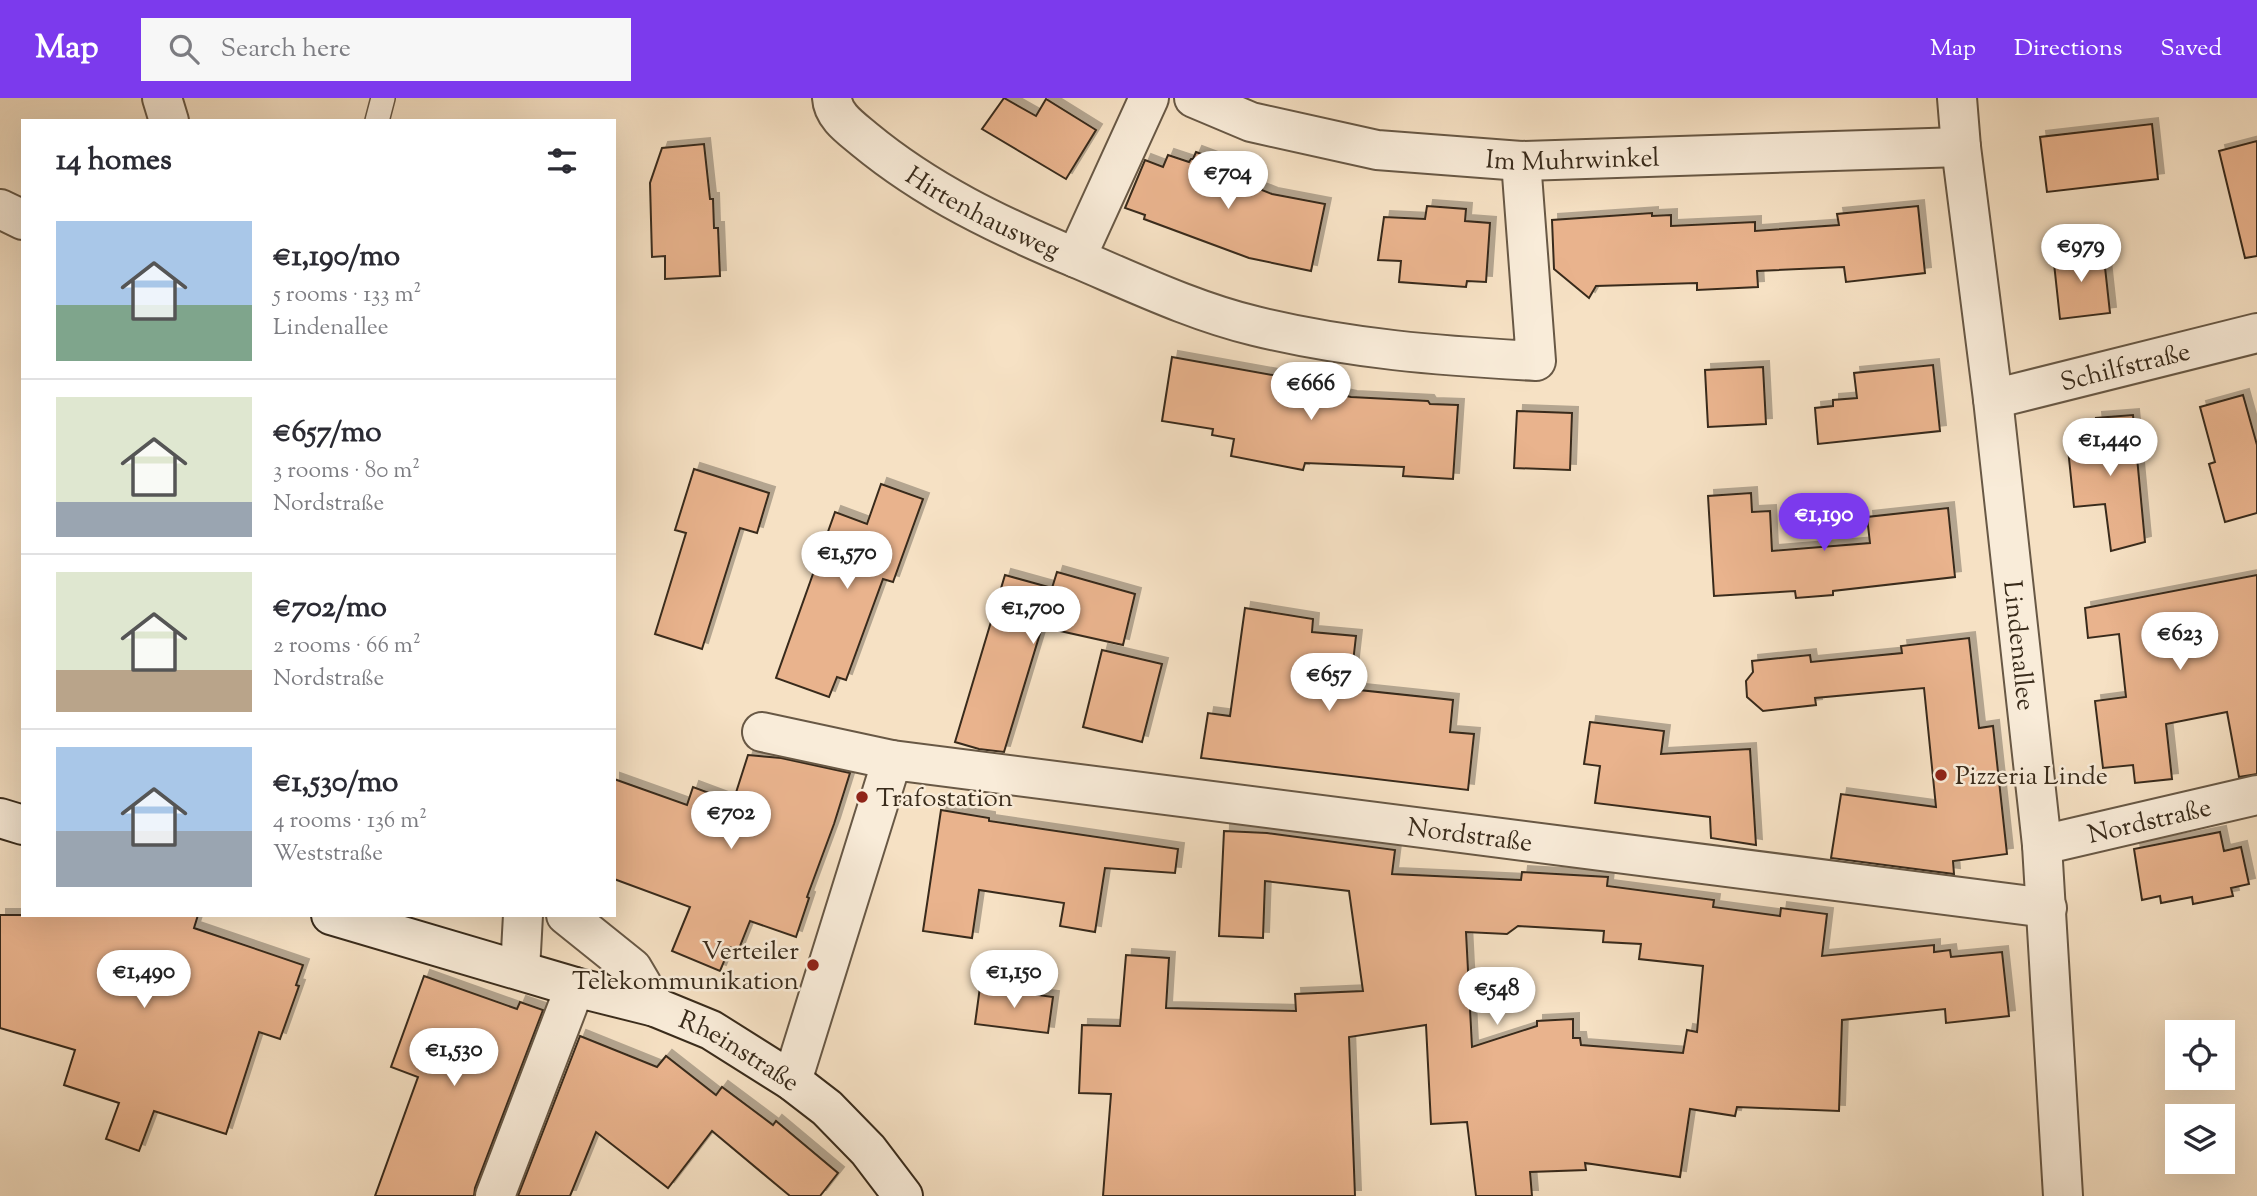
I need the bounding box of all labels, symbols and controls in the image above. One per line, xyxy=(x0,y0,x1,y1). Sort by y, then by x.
search box xyxy=(141,18,631,81)
text: Map xyxy=(35,25,99,73)
icon: search xyxy=(165,30,203,68)
text: Search here xyxy=(221,31,351,68)
text: Map xyxy=(1930,32,1976,66)
text: Directions xyxy=(2014,32,2122,66)
text: Saved xyxy=(2160,32,2222,66)
text: 14 homes xyxy=(56,140,172,183)
street label: Im Muhrwinkel xyxy=(1484,141,1660,182)
icon: filters xyxy=(543,142,581,180)
pin: €704 xyxy=(1187,152,1269,211)
text: €704 xyxy=(1204,157,1252,190)
street label: Hirtenhausweg xyxy=(897,159,1065,270)
pin: €979 xyxy=(2040,225,2122,284)
text: €979 xyxy=(2057,230,2105,263)
text: €1,190/mo xyxy=(273,236,400,279)
icon: home xyxy=(112,249,196,333)
text: 5 rooms · 133 m² xyxy=(273,279,421,312)
text: Lindenallee xyxy=(273,312,388,345)
street label: Schilfstraße xyxy=(2057,334,2194,402)
pin: €666 xyxy=(1270,362,1352,422)
text: €666 xyxy=(1287,368,1335,401)
text: €657/mo xyxy=(273,412,382,455)
pin: €1,440 xyxy=(2053,418,2167,478)
text: €1,440 xyxy=(2079,424,2141,457)
icon: home xyxy=(112,425,196,509)
text: 3 rooms · 80 m² xyxy=(273,455,420,488)
text: Nordstraße xyxy=(273,488,384,521)
pin: €1,190 xyxy=(1767,494,1881,553)
text: €1,190 xyxy=(1795,499,1853,532)
pin: €1,570 xyxy=(790,532,904,591)
text: €1,570 xyxy=(817,537,877,570)
street label: Lindenallee xyxy=(1992,579,2043,713)
text: €702/mo xyxy=(273,587,387,630)
pin: €1,700 xyxy=(976,587,1090,646)
text: €1,700 xyxy=(1001,592,1065,625)
icon: home xyxy=(112,600,196,684)
pin: €623 xyxy=(2139,612,2221,672)
text: €623 xyxy=(2157,618,2203,651)
text: 2 rooms · 66 m² xyxy=(273,630,421,663)
pin: €657 xyxy=(1288,654,1370,713)
text: €657 xyxy=(1307,659,1351,692)
text: Nordstraße xyxy=(273,663,384,696)
place label: Pizzeria Linde xyxy=(1955,759,2108,796)
text: €1,530/mo xyxy=(273,762,398,805)
marker: Pizzeria Linde xyxy=(1933,767,1949,783)
icon: home xyxy=(112,775,196,859)
place label: Trafostation xyxy=(876,781,1013,818)
marker: Trafostation xyxy=(854,789,870,805)
street label: Nordstraße xyxy=(2084,790,2215,855)
pin: €702 xyxy=(690,792,772,851)
text: €702 xyxy=(707,797,755,830)
text: 4 rooms · 136 m² xyxy=(273,805,427,838)
street label: Nordstraße xyxy=(1405,810,1534,863)
text: Weststraße xyxy=(273,838,383,871)
place label: Verteiler Telekommunikation xyxy=(572,934,799,1001)
pin: €1,490 xyxy=(87,950,201,1010)
pin: €1,150 xyxy=(957,950,1071,1010)
text: €1,490 xyxy=(113,956,175,989)
text: €1,150 xyxy=(986,956,1042,989)
marker: Verteiler Telekommunikation xyxy=(805,957,821,973)
pin: €548 xyxy=(1456,968,1538,1027)
text: €548 xyxy=(1474,973,1520,1006)
street label: Rheinstraße xyxy=(672,1003,807,1102)
map controls xyxy=(2165,1020,2235,1174)
button: locate xyxy=(2165,1020,2235,1090)
pin: €1,530 xyxy=(397,1028,511,1088)
text: €1,530 xyxy=(425,1034,483,1067)
button: layers xyxy=(2165,1104,2235,1174)

